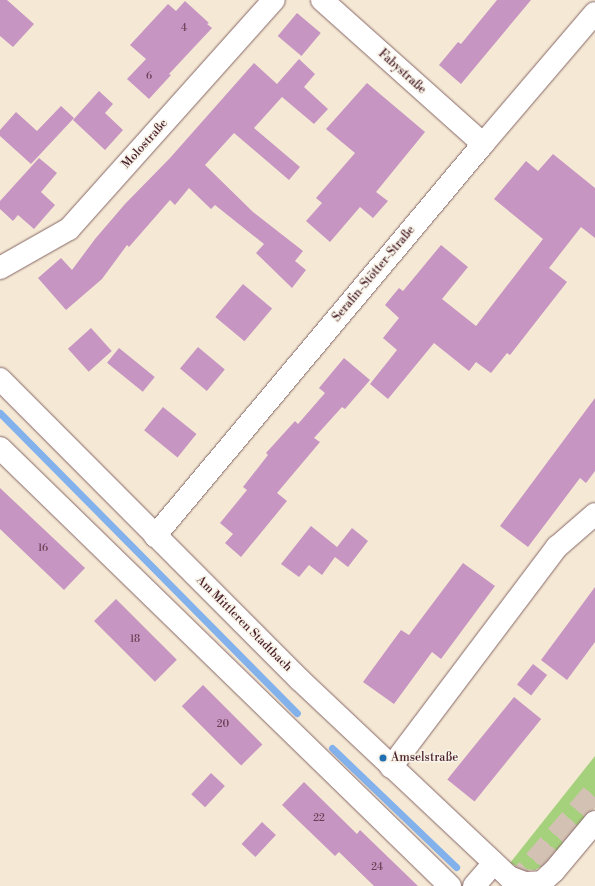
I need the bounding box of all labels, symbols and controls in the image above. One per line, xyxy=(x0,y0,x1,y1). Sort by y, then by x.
house number: 4 xyxy=(181,23,187,35)
street label: Fabystraße xyxy=(375,47,429,97)
house number: 6 xyxy=(146,71,152,83)
street label: Molostraße xyxy=(119,116,171,172)
street label: Serafin-Stötter-Straße xyxy=(330,223,418,325)
house number: 16 xyxy=(38,543,48,555)
street label: Am Mittleren Stadtbach xyxy=(193,573,295,675)
house number: 18 xyxy=(130,634,140,646)
house number: 20 xyxy=(217,719,229,731)
place label: Amselstraße xyxy=(391,751,458,765)
marker: Amselstraße xyxy=(378,753,388,763)
house number: 22 xyxy=(313,813,325,825)
house number: 24 xyxy=(371,862,383,874)

